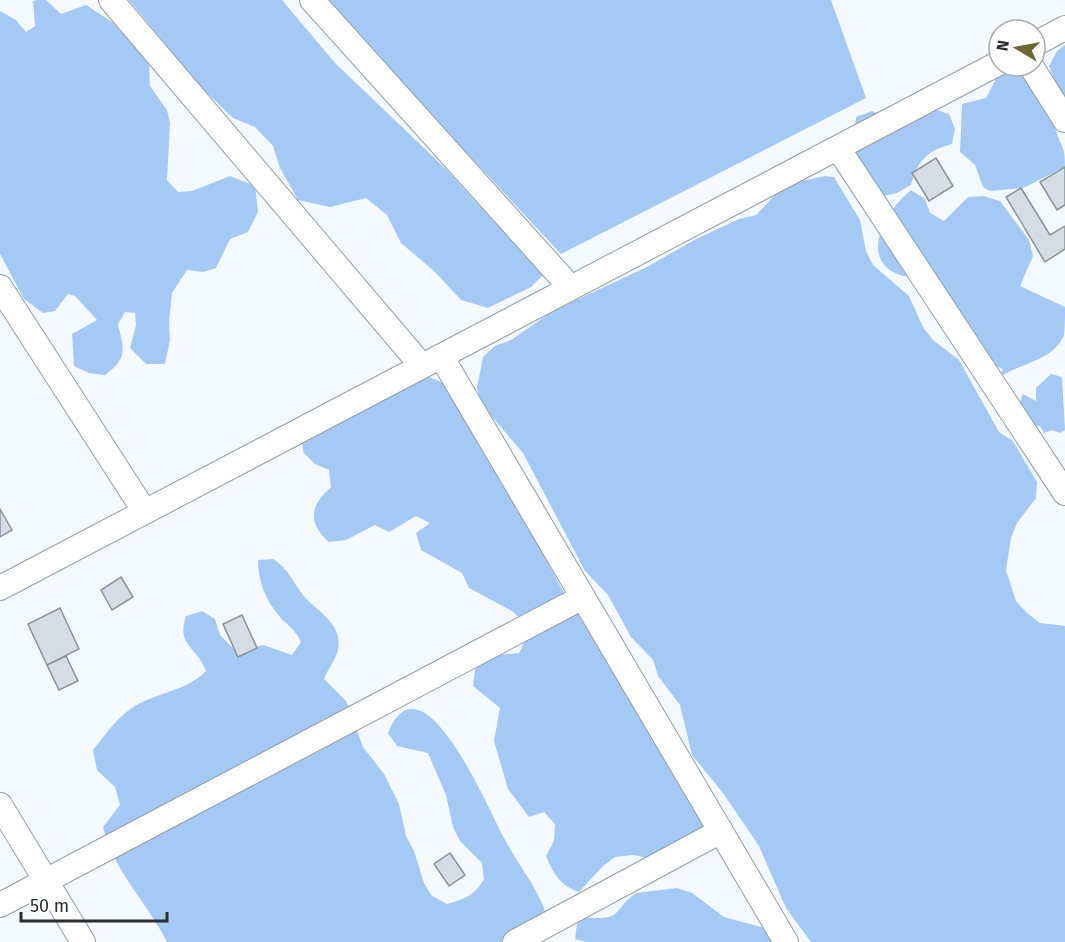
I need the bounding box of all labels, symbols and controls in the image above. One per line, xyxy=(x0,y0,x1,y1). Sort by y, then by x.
north arrow xyxy=(987,18,1047,78)
text: N xyxy=(992,39,1013,52)
scale bar xyxy=(21,885,166,923)
text: 50 m xyxy=(30,895,69,917)

